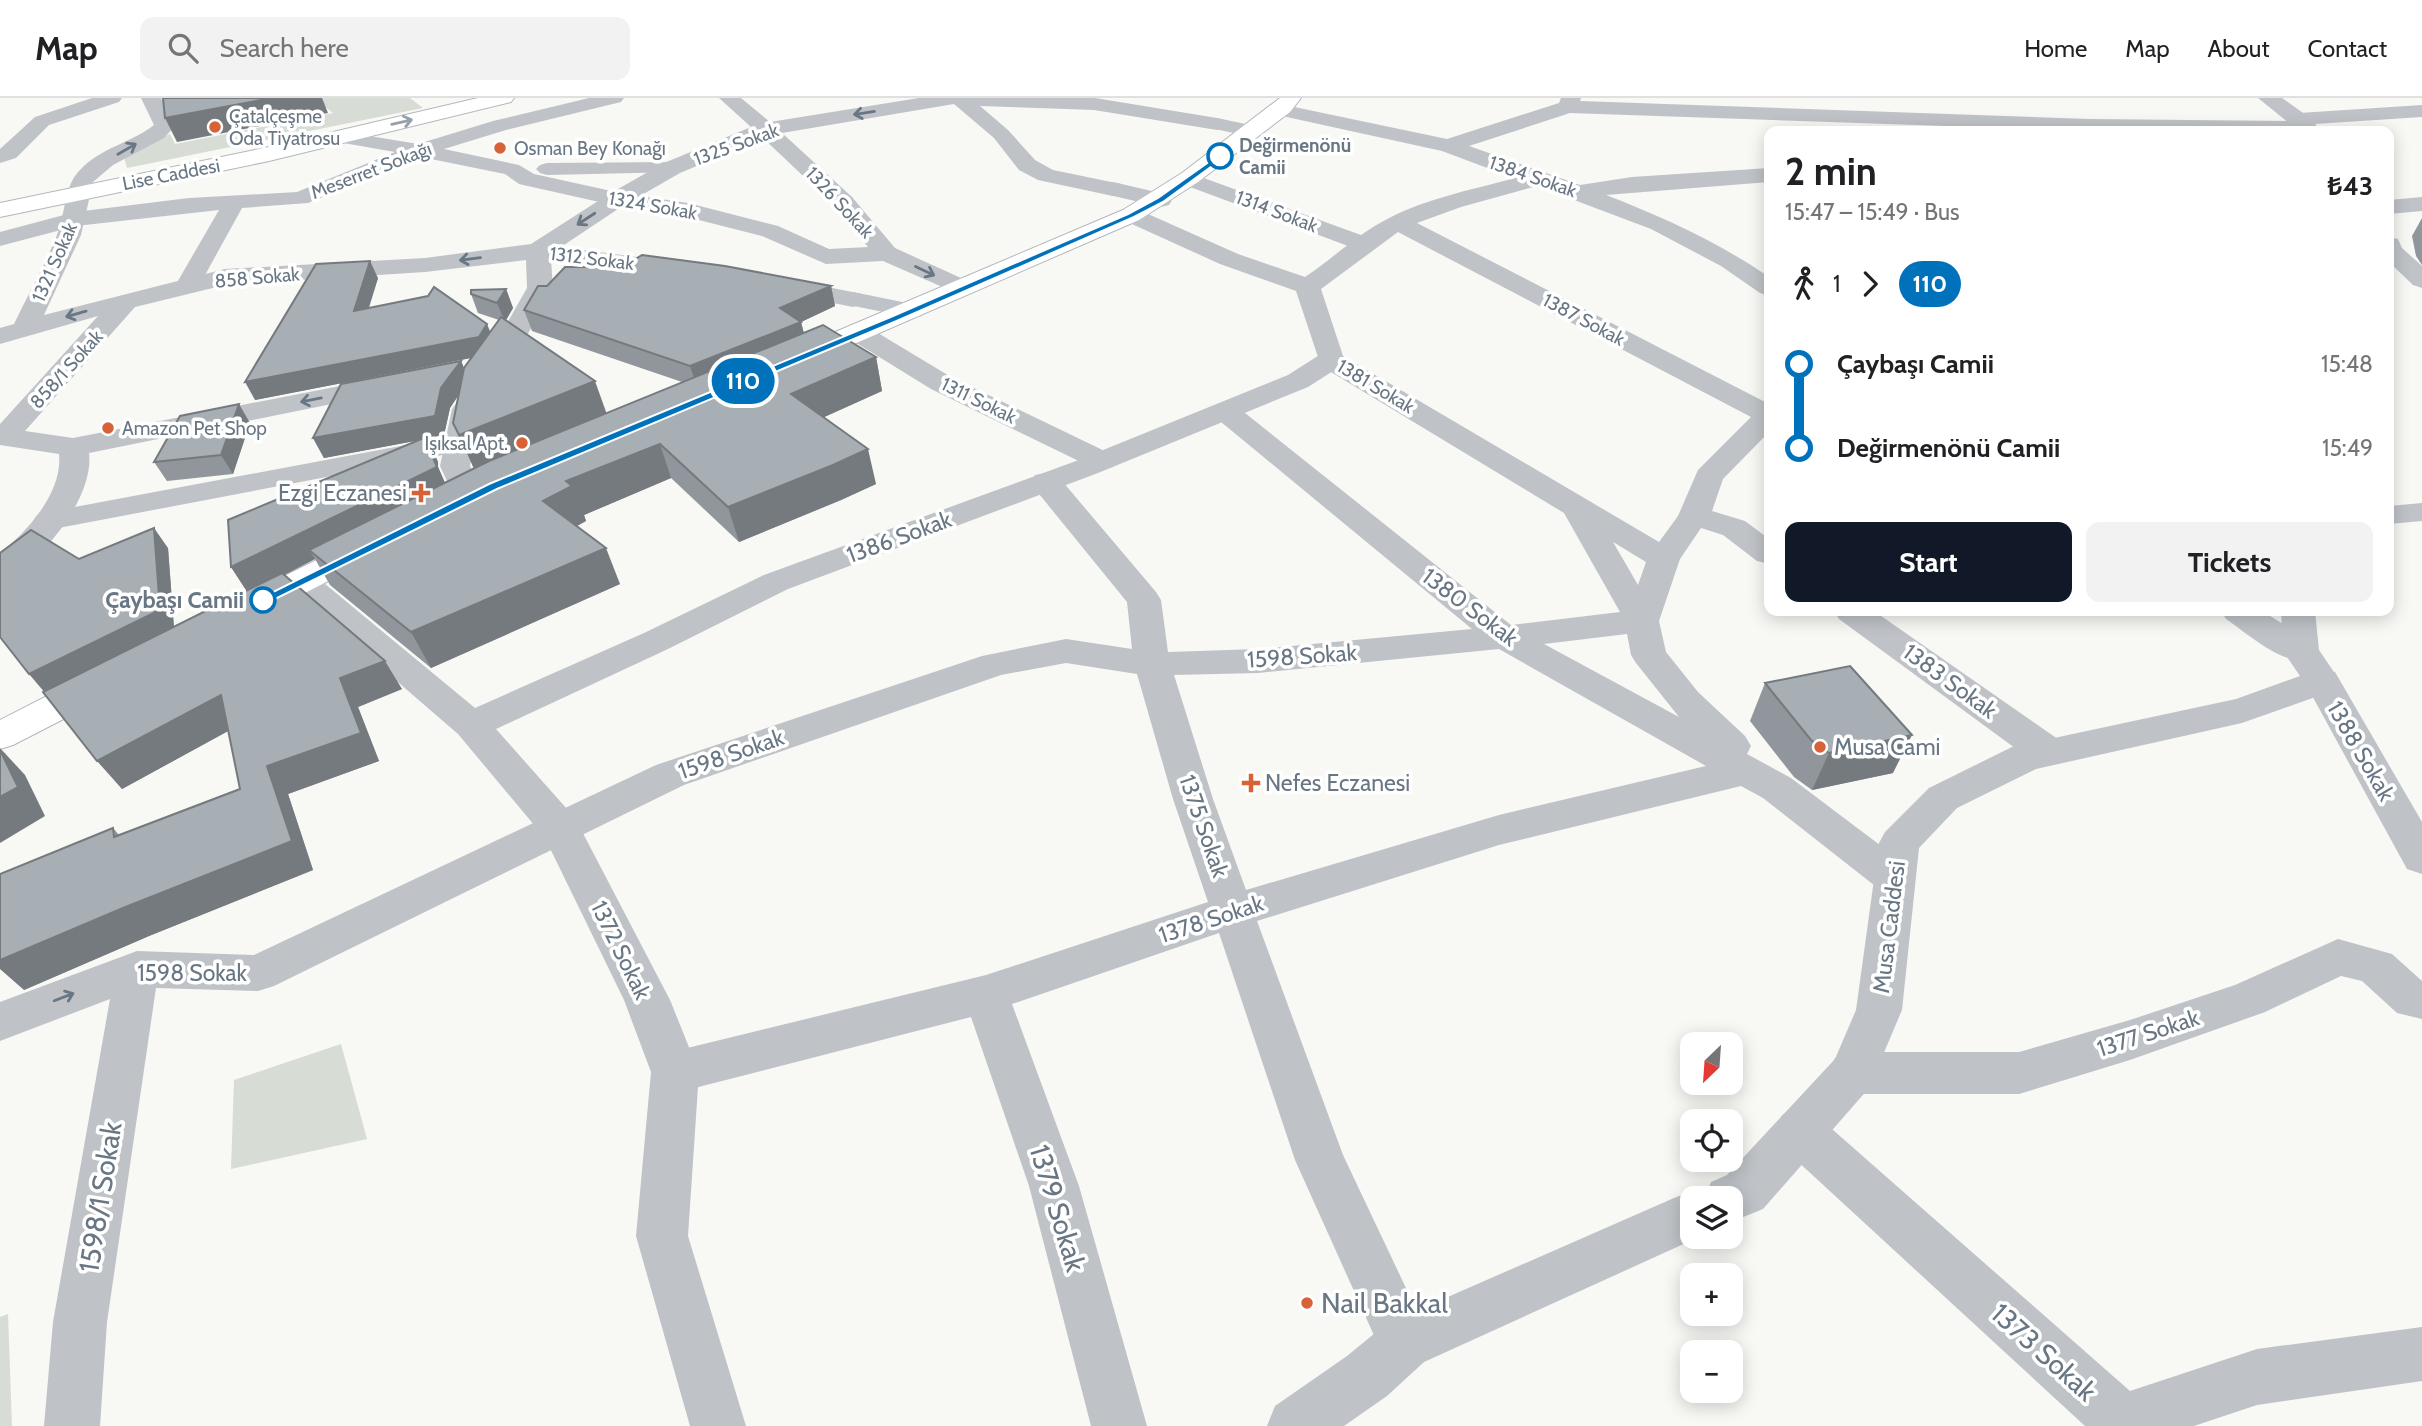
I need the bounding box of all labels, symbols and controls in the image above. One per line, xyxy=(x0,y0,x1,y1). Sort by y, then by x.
search box xyxy=(140,17,630,80)
text: Map xyxy=(35,28,98,68)
icon: search xyxy=(164,29,202,67)
text: Search here xyxy=(220,32,349,64)
text: Home xyxy=(2024,34,2087,63)
text: Map xyxy=(2125,34,2170,63)
text: About xyxy=(2208,34,2270,63)
text: Contact xyxy=(2308,34,2387,63)
place label: Çatalçeşme Oda Tiyatrosu xyxy=(229,105,340,150)
one-way arrow xyxy=(853,107,876,120)
one-way arrow xyxy=(390,115,413,128)
street label: 1325 Sokak xyxy=(691,118,782,170)
marker: Çatalçeşme Oda Tiyatrosu xyxy=(207,119,223,135)
place label: Değirmenönü Camii xyxy=(1239,134,1351,179)
street label: Meserret Sokağı xyxy=(308,137,435,204)
place label: Osman Bey Konağı xyxy=(514,137,666,160)
marker: Osman Bey Konağı xyxy=(492,140,508,156)
one-way arrow xyxy=(116,142,136,156)
marker: Değirmenönü Camii xyxy=(1207,143,1233,169)
text: 2 min xyxy=(1785,148,1877,195)
street label: 1384 Sokak xyxy=(1486,151,1580,202)
street label: Lise Caddesi xyxy=(120,154,222,195)
street label: 1326 Sokak xyxy=(801,162,879,243)
text: ₺43 xyxy=(2327,170,2373,202)
street label: 1314 Sokak xyxy=(1233,185,1321,238)
street label: 1324 Sokak xyxy=(607,186,699,225)
text: 15:47 – 15:49 · Bus xyxy=(1785,198,1960,226)
one-way arrow xyxy=(577,212,597,226)
street label: 1321 Sokak xyxy=(27,218,82,305)
street label: 1312 Sokak xyxy=(549,242,636,275)
one-way arrow xyxy=(459,253,482,266)
street label: 858 Sokak xyxy=(214,262,301,293)
one-way arrow xyxy=(914,264,935,278)
icon: walk xyxy=(1785,265,1823,303)
icon: forward xyxy=(1851,265,1889,303)
text: 110 xyxy=(1913,269,1947,298)
text: 1 xyxy=(1833,270,1841,298)
street label: 1387 Sokak xyxy=(1539,288,1629,351)
one-way arrow xyxy=(65,308,88,321)
street label: 858/1 Sokak xyxy=(25,325,108,413)
text: Çaybaşı Camii xyxy=(1837,348,1994,380)
text: 15:48 xyxy=(2321,350,2373,378)
street label: 1381 Sokak xyxy=(1333,354,1419,419)
line badge: 110 xyxy=(703,358,783,404)
text: 110 xyxy=(726,366,760,395)
street label: 1311 Sokak xyxy=(937,372,1021,429)
one-way arrow xyxy=(300,394,323,407)
place label: Amazon Pet Shop xyxy=(122,417,267,440)
marker: Amazon Pet Shop xyxy=(100,420,116,436)
place label: Işıksal Apt. xyxy=(424,432,508,455)
text: Değirmenönü Camii xyxy=(1837,432,2060,464)
text: 15:49 xyxy=(2322,434,2373,462)
marker: Işıksal Apt. xyxy=(514,435,530,451)
place label: Ezgi Eczanesi xyxy=(278,479,407,507)
marker: Ezgi Eczanesi xyxy=(413,485,429,501)
street label: 1386 Sokak xyxy=(843,505,956,569)
button: Start xyxy=(1785,522,2072,602)
button: Tickets xyxy=(2086,522,2373,602)
street label: 1380 Sokak xyxy=(1417,562,1524,653)
place label: Çaybaşı Camii xyxy=(105,586,244,614)
marker: Çaybaşı Camii xyxy=(250,587,276,613)
street label: 1598 Sokak xyxy=(1246,638,1358,674)
street label: 1383 Sokak xyxy=(1898,638,2003,725)
street label: 1388 Sokak xyxy=(2321,696,2401,806)
street label: 1598 Sokak xyxy=(675,723,788,785)
place label: Musa Cami xyxy=(1834,733,1940,761)
marker: Musa Cami xyxy=(1812,739,1828,755)
place label: Nefes Eczanesi xyxy=(1265,769,1410,797)
street label: 1375 Sokak xyxy=(1173,771,1235,882)
marker: Nefes Eczanesi xyxy=(1243,775,1259,791)
street label: Musa Caddesi xyxy=(1867,859,1911,995)
street label: 1378 Sokak xyxy=(1155,889,1267,949)
street label: 1372 Sokak xyxy=(585,896,657,1005)
street label: 1598 Sokak xyxy=(137,959,248,987)
one-way arrow xyxy=(52,990,74,1003)
street label: 1377 Sokak xyxy=(2093,1003,2203,1063)
north arrow xyxy=(1680,1032,1743,1096)
map controls xyxy=(1680,1032,1743,1403)
button: locate xyxy=(1680,1109,1743,1172)
street label: 1598/1 Sokak xyxy=(71,1119,129,1275)
street label: 1379 Sokak xyxy=(1023,1141,1093,1276)
button: layers xyxy=(1680,1186,1743,1249)
button: + xyxy=(1680,1263,1743,1326)
place label: Nail Bakkal xyxy=(1321,1286,1448,1320)
marker: Nail Bakkal xyxy=(1299,1295,1315,1311)
street label: 1373 Sokak xyxy=(1984,1296,2104,1408)
button: − xyxy=(1680,1340,1743,1403)

